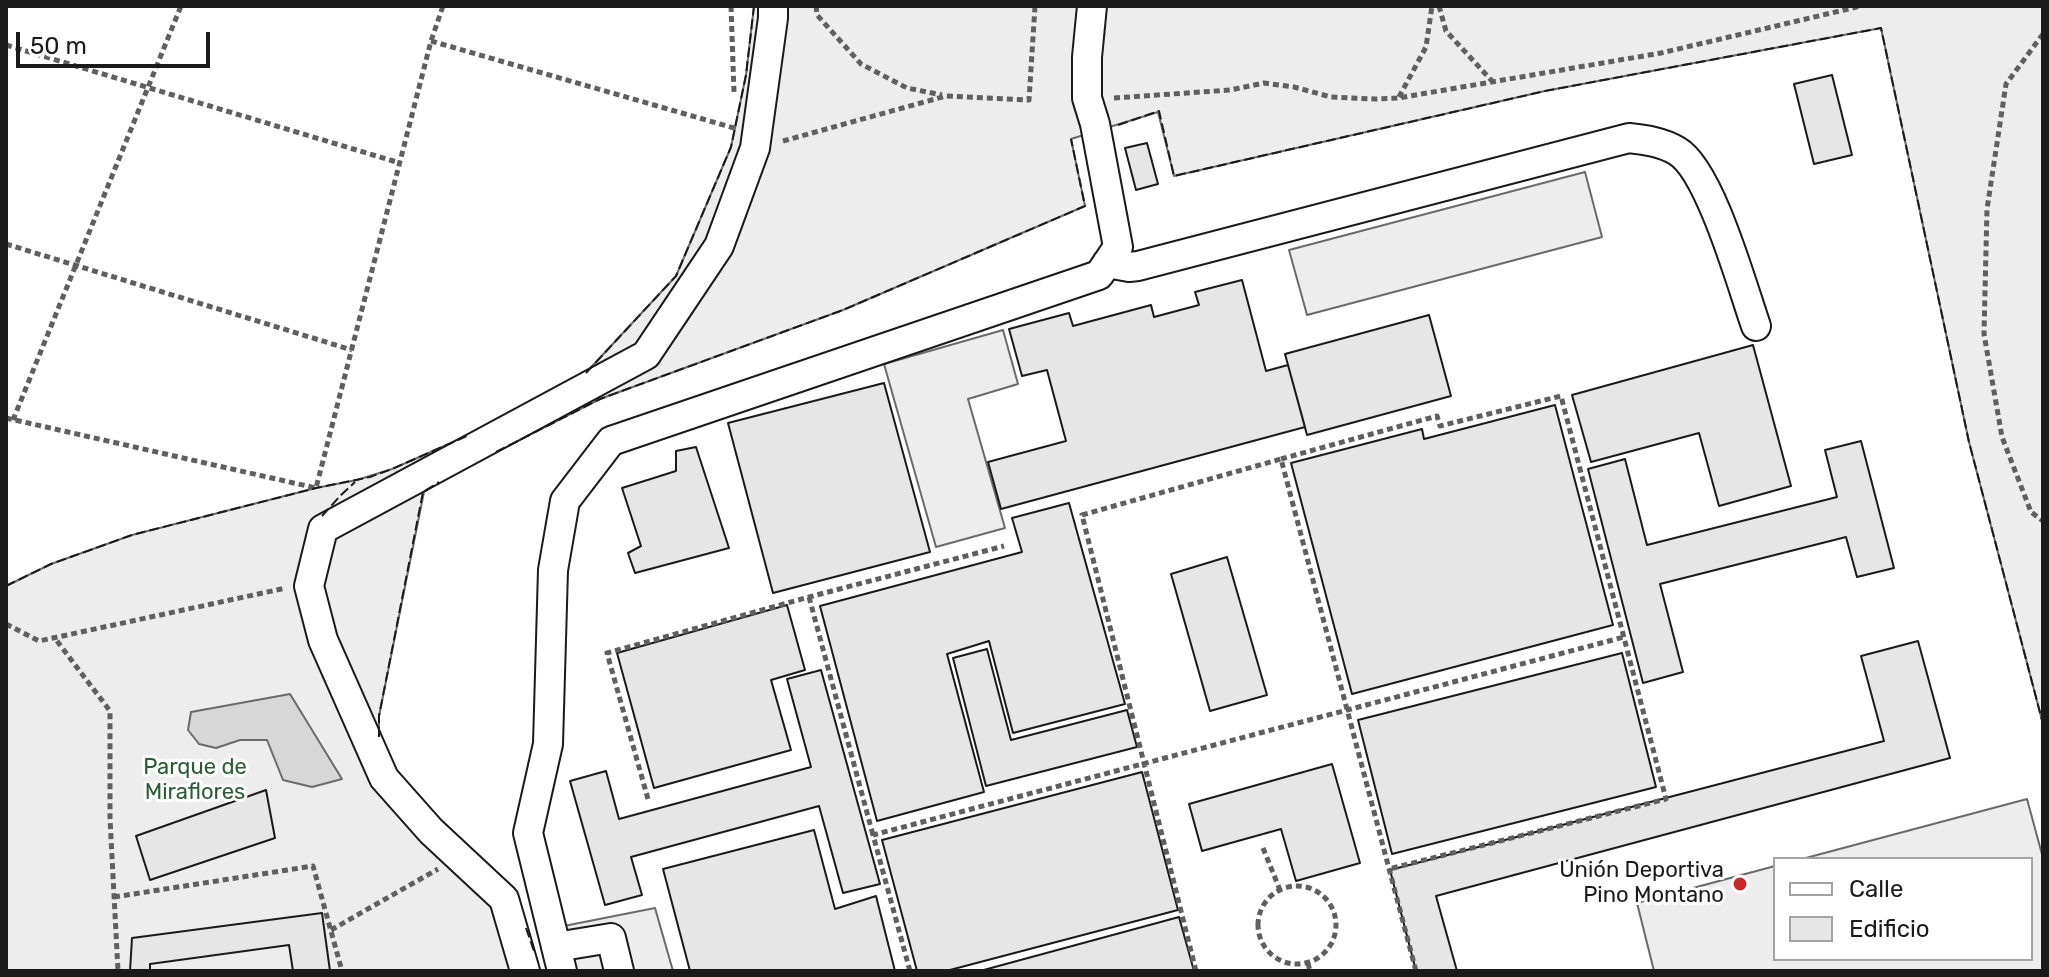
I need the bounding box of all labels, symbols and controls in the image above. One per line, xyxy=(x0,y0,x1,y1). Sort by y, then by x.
scale bar xyxy=(20,16,214,66)
text: 50 m xyxy=(30,32,87,60)
park label: Parque de Miraflores xyxy=(143,755,247,806)
legend xyxy=(1773,857,2033,961)
place label: Unión Deportiva Pino Montano xyxy=(1559,858,1724,910)
marker: Unión Deportiva Pino Montano xyxy=(1731,875,1749,893)
text: Calle xyxy=(1849,875,1903,903)
text: Edificio xyxy=(1849,915,1930,943)

